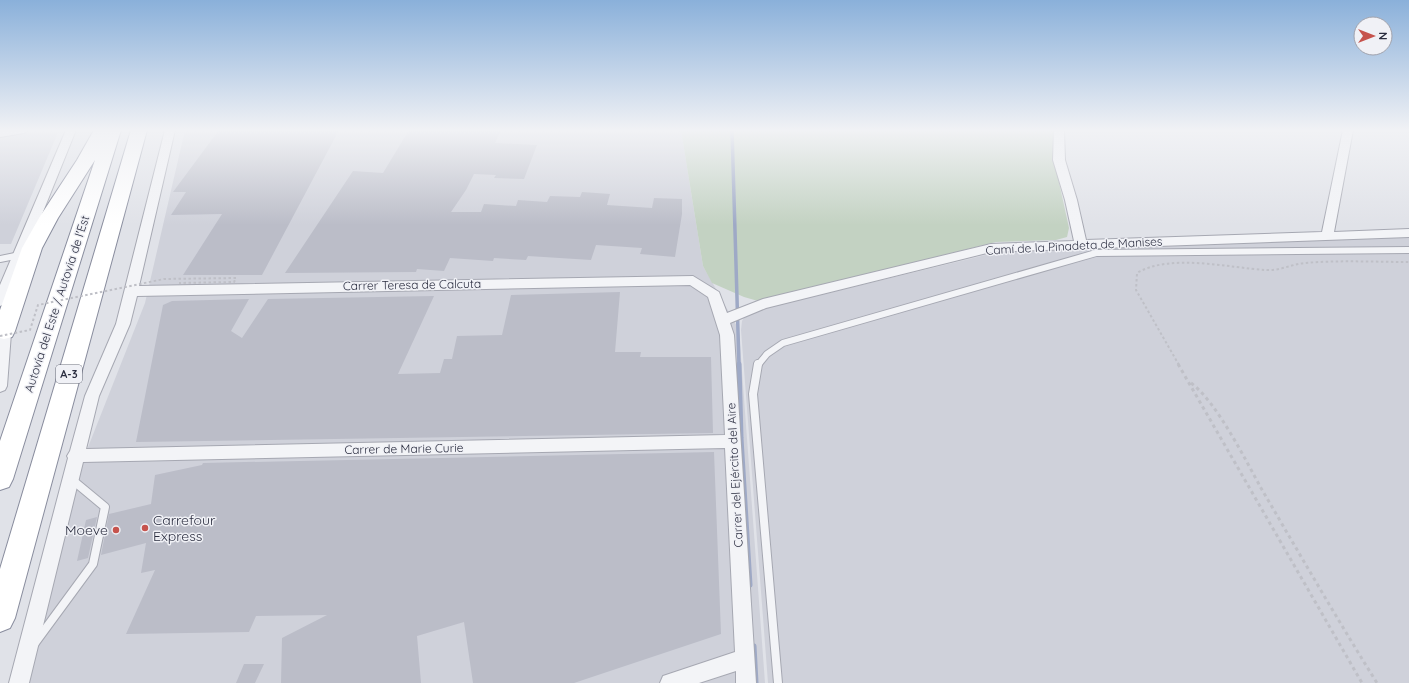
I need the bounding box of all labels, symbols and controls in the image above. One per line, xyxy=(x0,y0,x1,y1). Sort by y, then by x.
north arrow xyxy=(1353,16,1393,56)
text: N xyxy=(1376,32,1390,40)
street label: Autovía del Este / Autovia de l'Est xyxy=(21,213,92,394)
street label: Camí de la Pinadeta de Manises xyxy=(985,233,1163,258)
street label: Carrer Teresa de Calcuta xyxy=(343,276,481,293)
road number: A-3 xyxy=(56,365,82,383)
street label: Carrer del Ejército del Aire xyxy=(723,402,746,548)
street label: Carrer de Marie Curie xyxy=(344,440,464,457)
place label: Carrefour Express xyxy=(153,511,216,545)
place label: Moeve xyxy=(65,521,108,539)
marker: Carrefour Express xyxy=(140,523,150,533)
marker: Moeve xyxy=(111,525,121,535)

